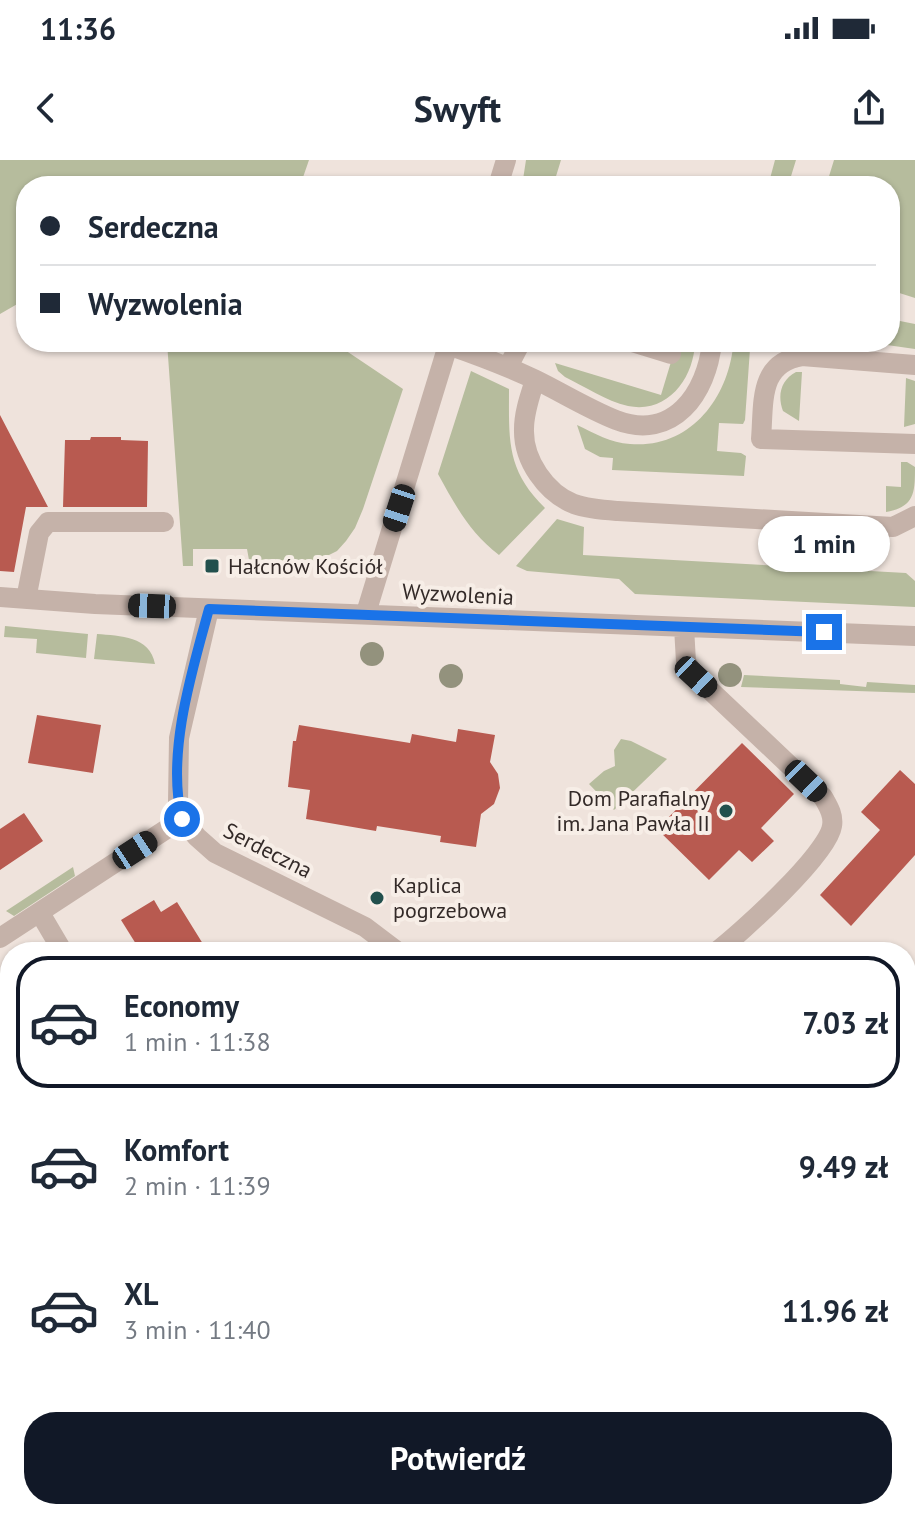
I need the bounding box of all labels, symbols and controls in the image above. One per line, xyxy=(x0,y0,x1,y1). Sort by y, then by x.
text: 11:36 xyxy=(40,9,116,48)
text: Swyft xyxy=(414,85,501,132)
icon: back xyxy=(24,86,68,130)
icon: share xyxy=(847,86,891,130)
text: Serdeczna xyxy=(88,207,219,246)
text: Wyzwolenia xyxy=(88,284,243,323)
car xyxy=(380,481,418,535)
callout: 1 min xyxy=(758,516,890,572)
text: 1 min xyxy=(792,527,856,560)
place label: Hałcnów Kościół xyxy=(228,552,383,580)
marker: Hałcnów Kościół xyxy=(203,557,221,575)
street label: Wyzwolenia xyxy=(401,577,515,611)
car xyxy=(128,593,176,619)
route end xyxy=(806,614,842,650)
car xyxy=(670,652,722,702)
car xyxy=(780,756,832,806)
place label: Dom Parafialny im. Jana Pawła II xyxy=(557,784,711,837)
route start xyxy=(164,801,200,837)
marker: Dom Parafialny im. Jana Pawła II xyxy=(717,802,735,820)
street label: Serdeczna xyxy=(219,816,317,884)
car xyxy=(108,827,162,873)
place label: Kaplica pogrzebowa xyxy=(393,871,507,924)
marker: Kaplica pogrzebowa xyxy=(368,889,386,907)
icon: car xyxy=(28,986,100,1058)
text: Economy xyxy=(124,986,239,1025)
text: 7.03 zł xyxy=(802,1003,888,1042)
text: 1 min · 11:38 xyxy=(124,1025,271,1058)
icon: car xyxy=(28,1130,100,1202)
text: Komfort xyxy=(124,1130,229,1169)
text: 9.49 zł xyxy=(799,1147,888,1186)
text: 2 min · 11:39 xyxy=(124,1169,271,1202)
icon: car xyxy=(28,1274,100,1346)
text: XL xyxy=(124,1274,158,1313)
text: 11.96 zł xyxy=(782,1291,888,1330)
text: 3 min · 11:40 xyxy=(124,1313,271,1346)
button: Potwierdź xyxy=(24,1412,892,1504)

